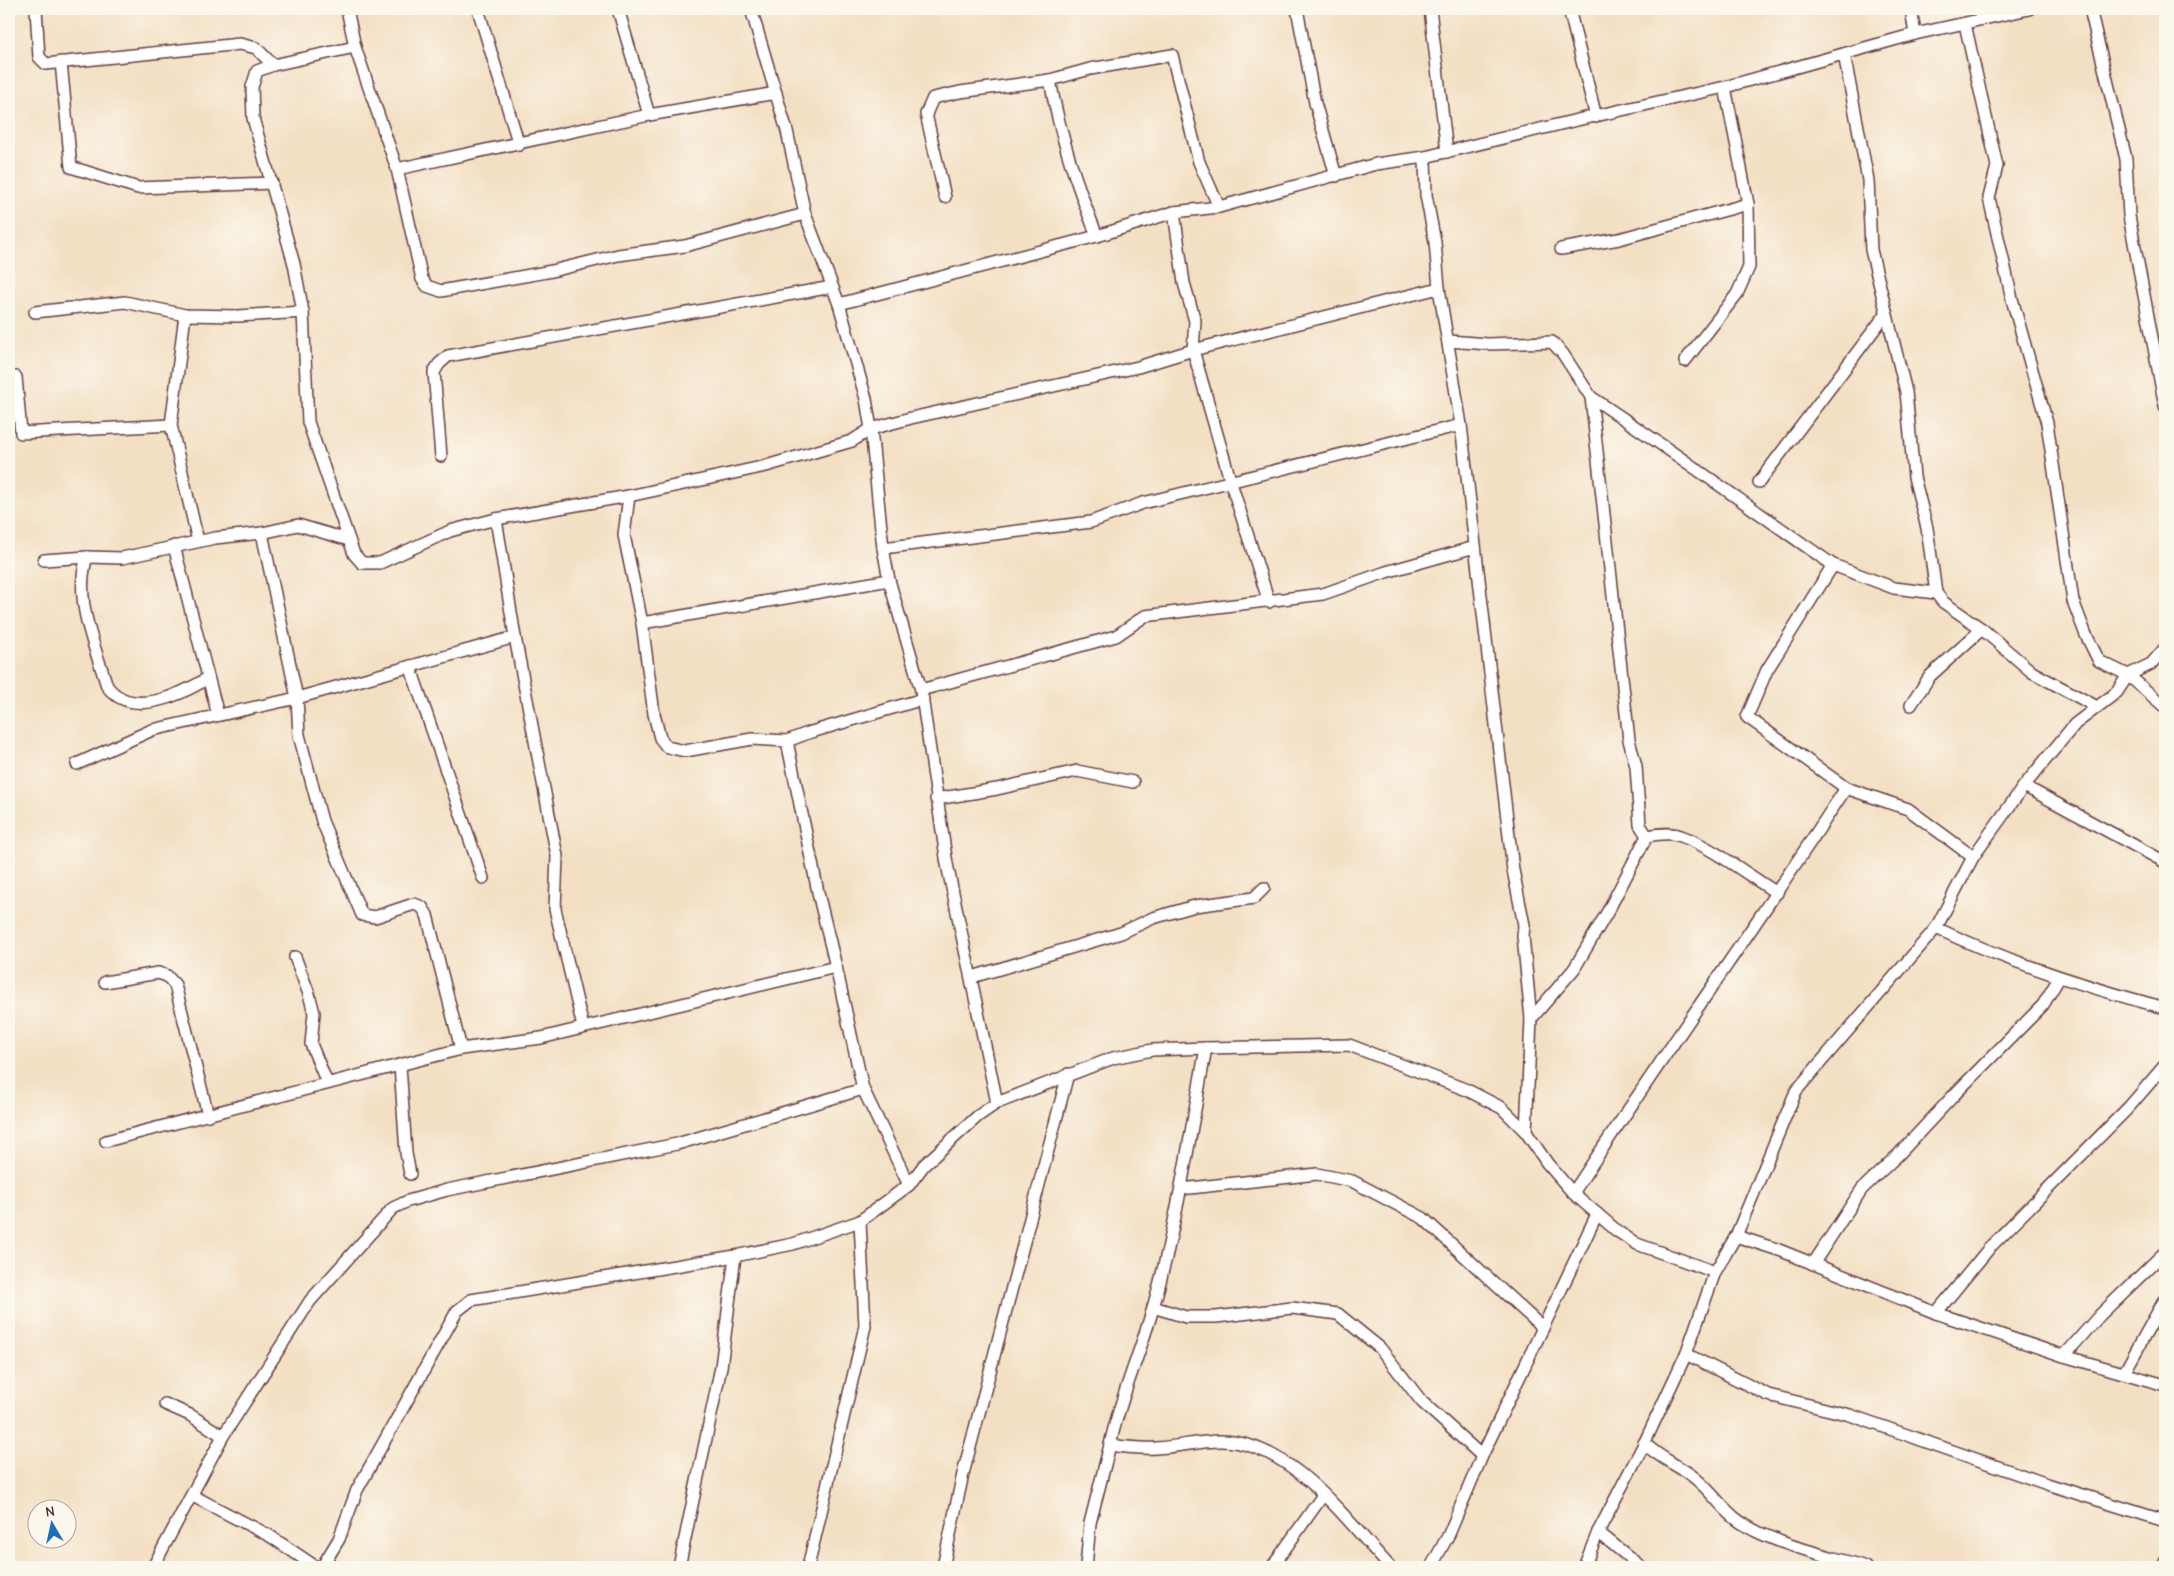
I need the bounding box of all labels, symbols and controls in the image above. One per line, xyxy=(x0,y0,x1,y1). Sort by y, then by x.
north arrow xyxy=(28,1498,78,1548)
text: N xyxy=(44,1503,56,1521)

